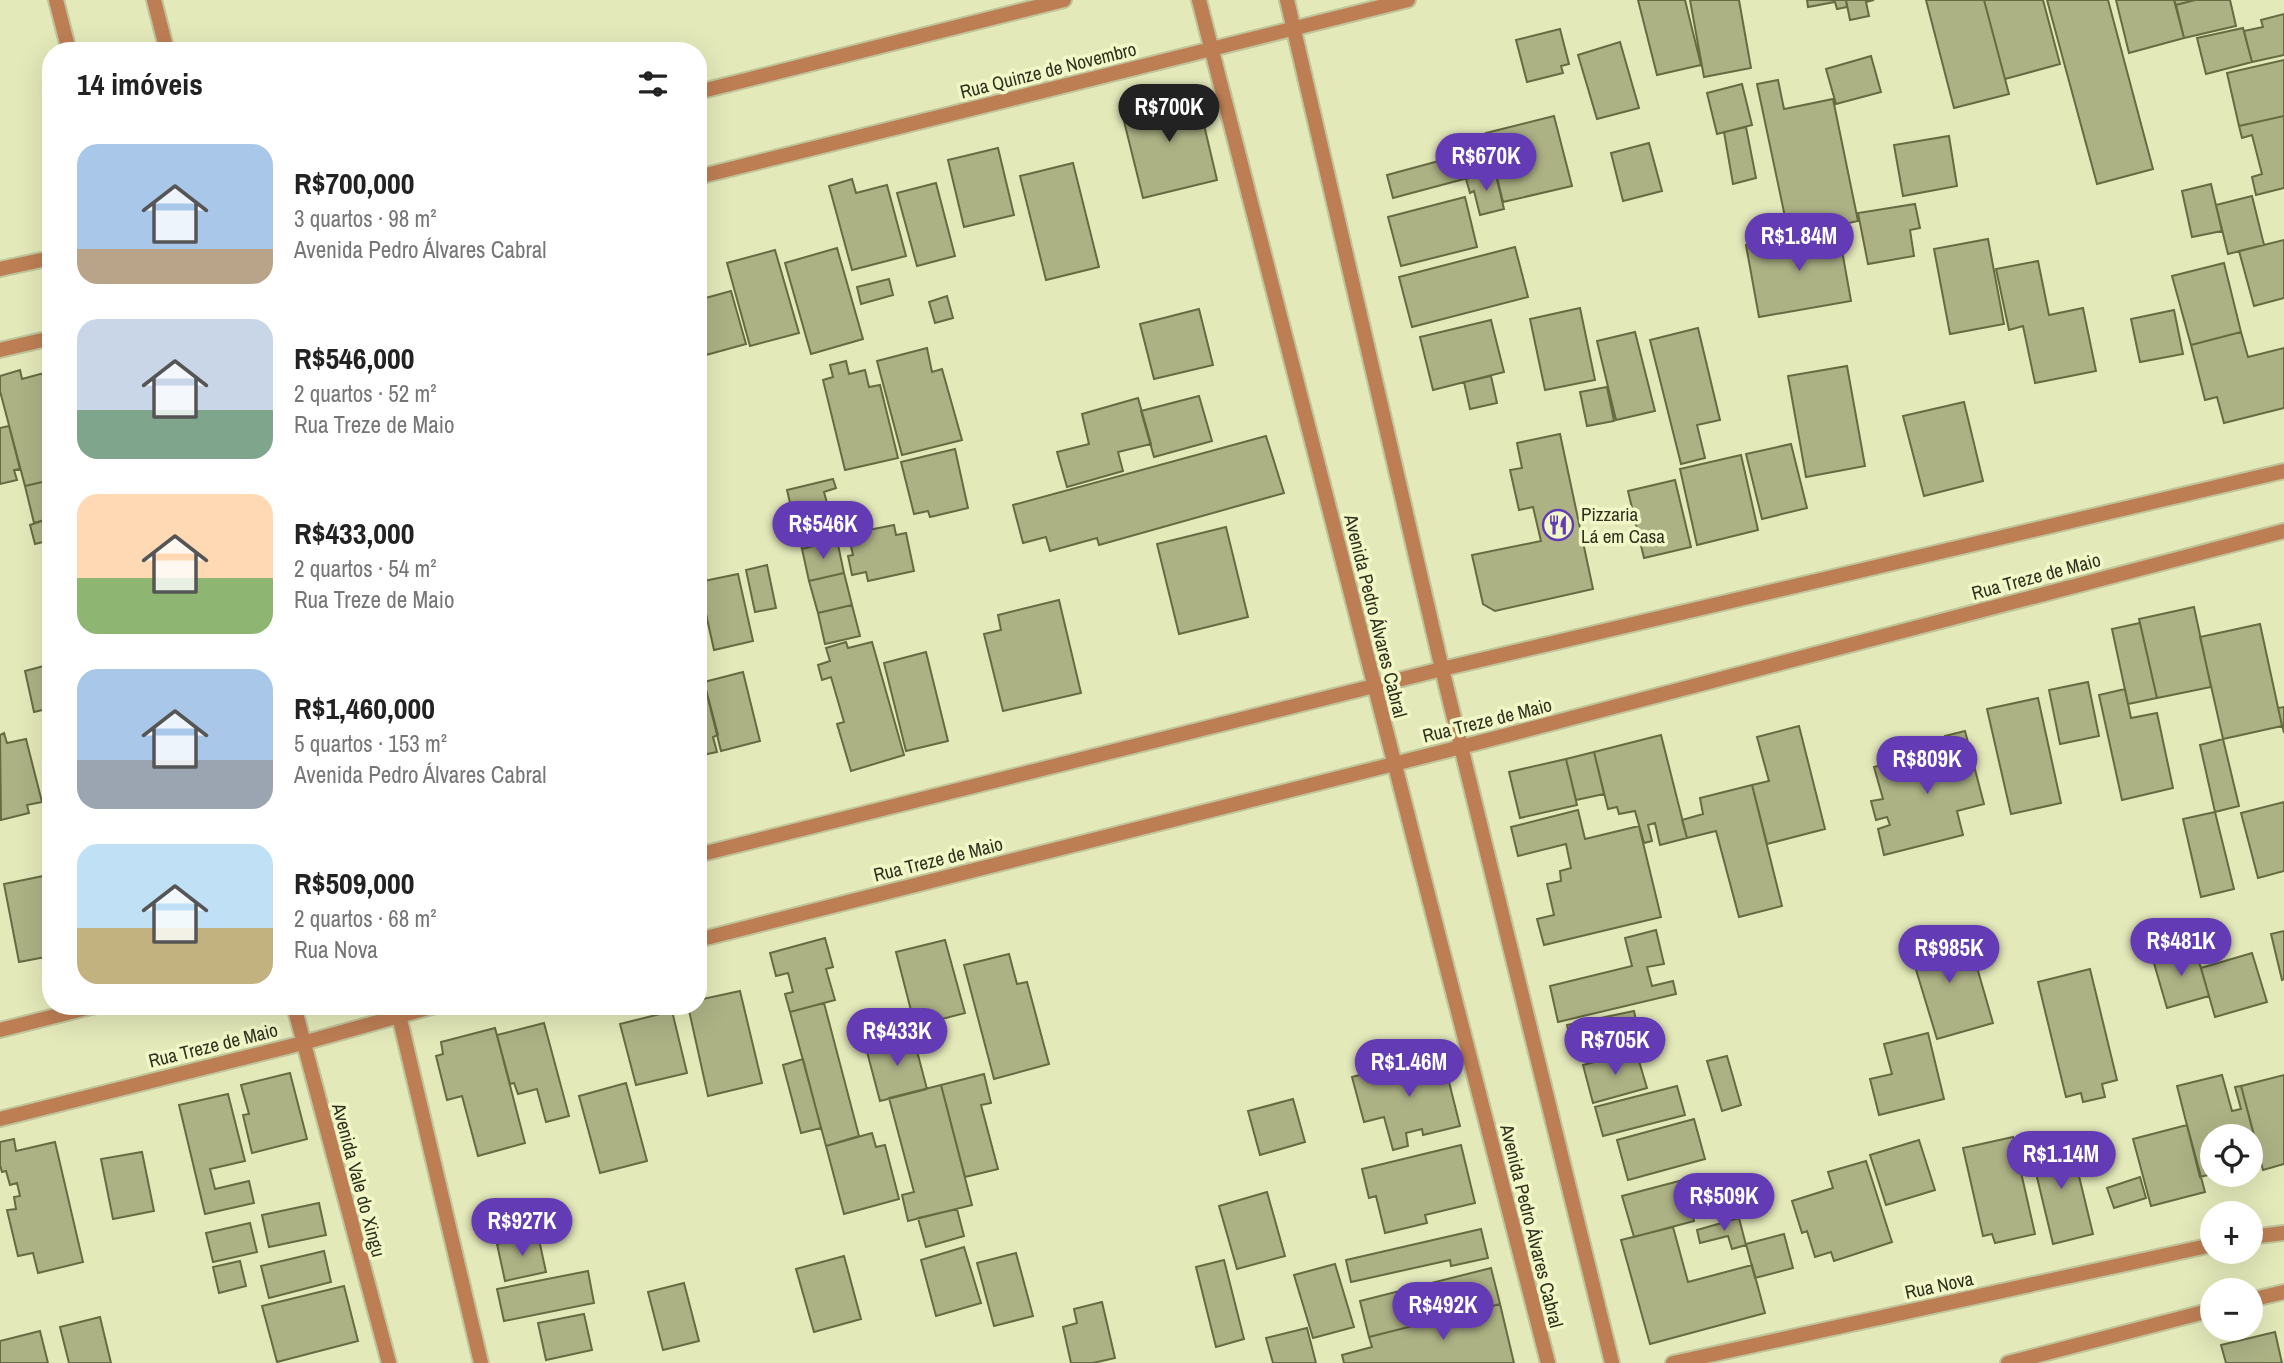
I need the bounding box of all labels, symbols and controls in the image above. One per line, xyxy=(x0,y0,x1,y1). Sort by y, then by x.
street label: Rua Quinze de Novembro xyxy=(957,35,1139,105)
text: 14 imóveis xyxy=(77,64,203,104)
icon: filters xyxy=(634,65,672,103)
pin: R$700K xyxy=(1112,85,1226,144)
text: R$700K xyxy=(1134,91,1204,122)
pin: R$670K xyxy=(1429,134,1543,193)
text: R$670K xyxy=(1451,140,1521,171)
text: R$700,000 xyxy=(294,163,414,203)
icon: home xyxy=(133,172,217,256)
text: 3 quartos · 98 m² xyxy=(294,203,437,234)
pin: R$1.84M xyxy=(1734,214,1864,273)
text: R$1.84M xyxy=(1761,220,1837,251)
text: Avenida Pedro Álvares Cabral xyxy=(294,234,546,265)
text: R$546,000 xyxy=(294,338,414,378)
icon: home xyxy=(133,347,217,431)
text: 2 quartos · 52 m² xyxy=(294,378,437,409)
text: Rua Treze de Maio xyxy=(294,409,454,440)
place label: Pizzaria Lá em Casa xyxy=(1581,501,1665,549)
pin: R$546K xyxy=(766,502,880,561)
text: R$546K xyxy=(788,508,858,539)
restaurant icon: Pizzaria Lá em Casa xyxy=(1541,508,1575,542)
street label: Avenida Pedro Álvares Cabral xyxy=(1338,511,1414,720)
text: R$433,000 xyxy=(294,513,414,553)
icon: home xyxy=(133,522,217,606)
street label: Rua Treze de Maio xyxy=(1969,546,2103,606)
text: 2 quartos · 54 m² xyxy=(294,553,437,584)
text: Rua Treze de Maio xyxy=(294,584,454,615)
text: R$1,460,000 xyxy=(294,688,435,728)
street label: Rua Treze de Maio xyxy=(1420,691,1554,749)
icon: home xyxy=(133,697,217,781)
text: 5 quartos · 153 m² xyxy=(294,728,447,759)
pin: R$809K xyxy=(1870,736,1984,796)
text: R$809K xyxy=(1892,743,1962,774)
text: Avenida Pedro Álvares Cabral xyxy=(294,759,546,790)
street label: Rua Treze de Maio xyxy=(871,830,1005,888)
text: R$509,000 xyxy=(294,863,414,903)
icon: home xyxy=(133,872,217,956)
text: 2 quartos · 68 m² xyxy=(294,903,437,934)
pin: R$481K xyxy=(2124,918,2238,978)
text: R$481K xyxy=(2146,925,2216,956)
pin: R$985K xyxy=(1892,926,2006,985)
text: R$985K xyxy=(1914,932,1984,963)
text: Rua Nova xyxy=(294,934,378,965)
pin: R$433K xyxy=(840,1009,954,1068)
text: R$433K xyxy=(862,1015,932,1046)
street label: Rua Treze de Maio xyxy=(146,1016,280,1074)
pin: R$705K xyxy=(1558,1018,1672,1077)
text: R$705K xyxy=(1580,1024,1650,1055)
pin: R$1.46M xyxy=(1344,1040,1474,1099)
text: R$1.46M xyxy=(1371,1046,1447,1077)
street label: Avenida Vale do Xingu xyxy=(326,1099,392,1260)
street label: Avenida Pedro Álvares Cabral xyxy=(1494,1121,1570,1330)
map controls xyxy=(2200,1124,2263,1341)
button: locate xyxy=(2200,1124,2263,1187)
pin: R$1.14M xyxy=(1996,1132,2126,1191)
text: R$1.14M xyxy=(2023,1138,2099,1169)
pin: R$509K xyxy=(1667,1174,1781,1233)
text: R$509K xyxy=(1689,1180,1759,1211)
pin: R$927K xyxy=(465,1198,579,1258)
button: + xyxy=(2200,1201,2263,1264)
text: R$927K xyxy=(487,1205,557,1236)
street label: Rua Nova xyxy=(1902,1265,1976,1305)
button: − xyxy=(2200,1278,2263,1341)
pin: R$492K xyxy=(1386,1282,1500,1342)
text: R$492K xyxy=(1408,1289,1478,1320)

